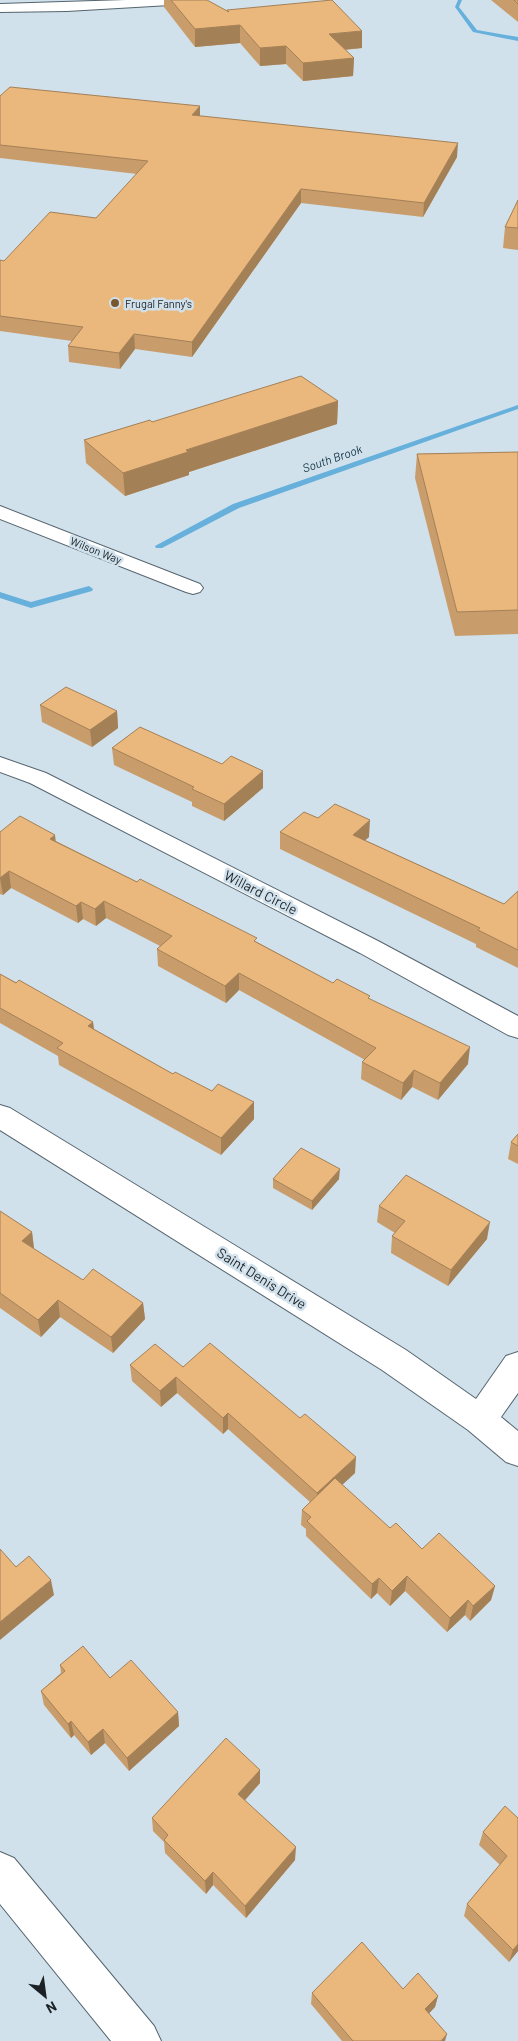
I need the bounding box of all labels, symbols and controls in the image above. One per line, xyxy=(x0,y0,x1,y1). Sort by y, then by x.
marker: Frugal Fanny's xyxy=(109,297,121,309)
place label: Frugal Fanny's xyxy=(125,297,192,310)
water label: South Brook xyxy=(300,441,364,475)
street label: Wilson Way xyxy=(68,534,124,566)
street label: Willard Circle xyxy=(222,866,300,918)
street label: Saint Denis Drive xyxy=(214,1244,310,1312)
north arrow xyxy=(20,1971,70,2021)
text: N xyxy=(43,1998,60,2017)

